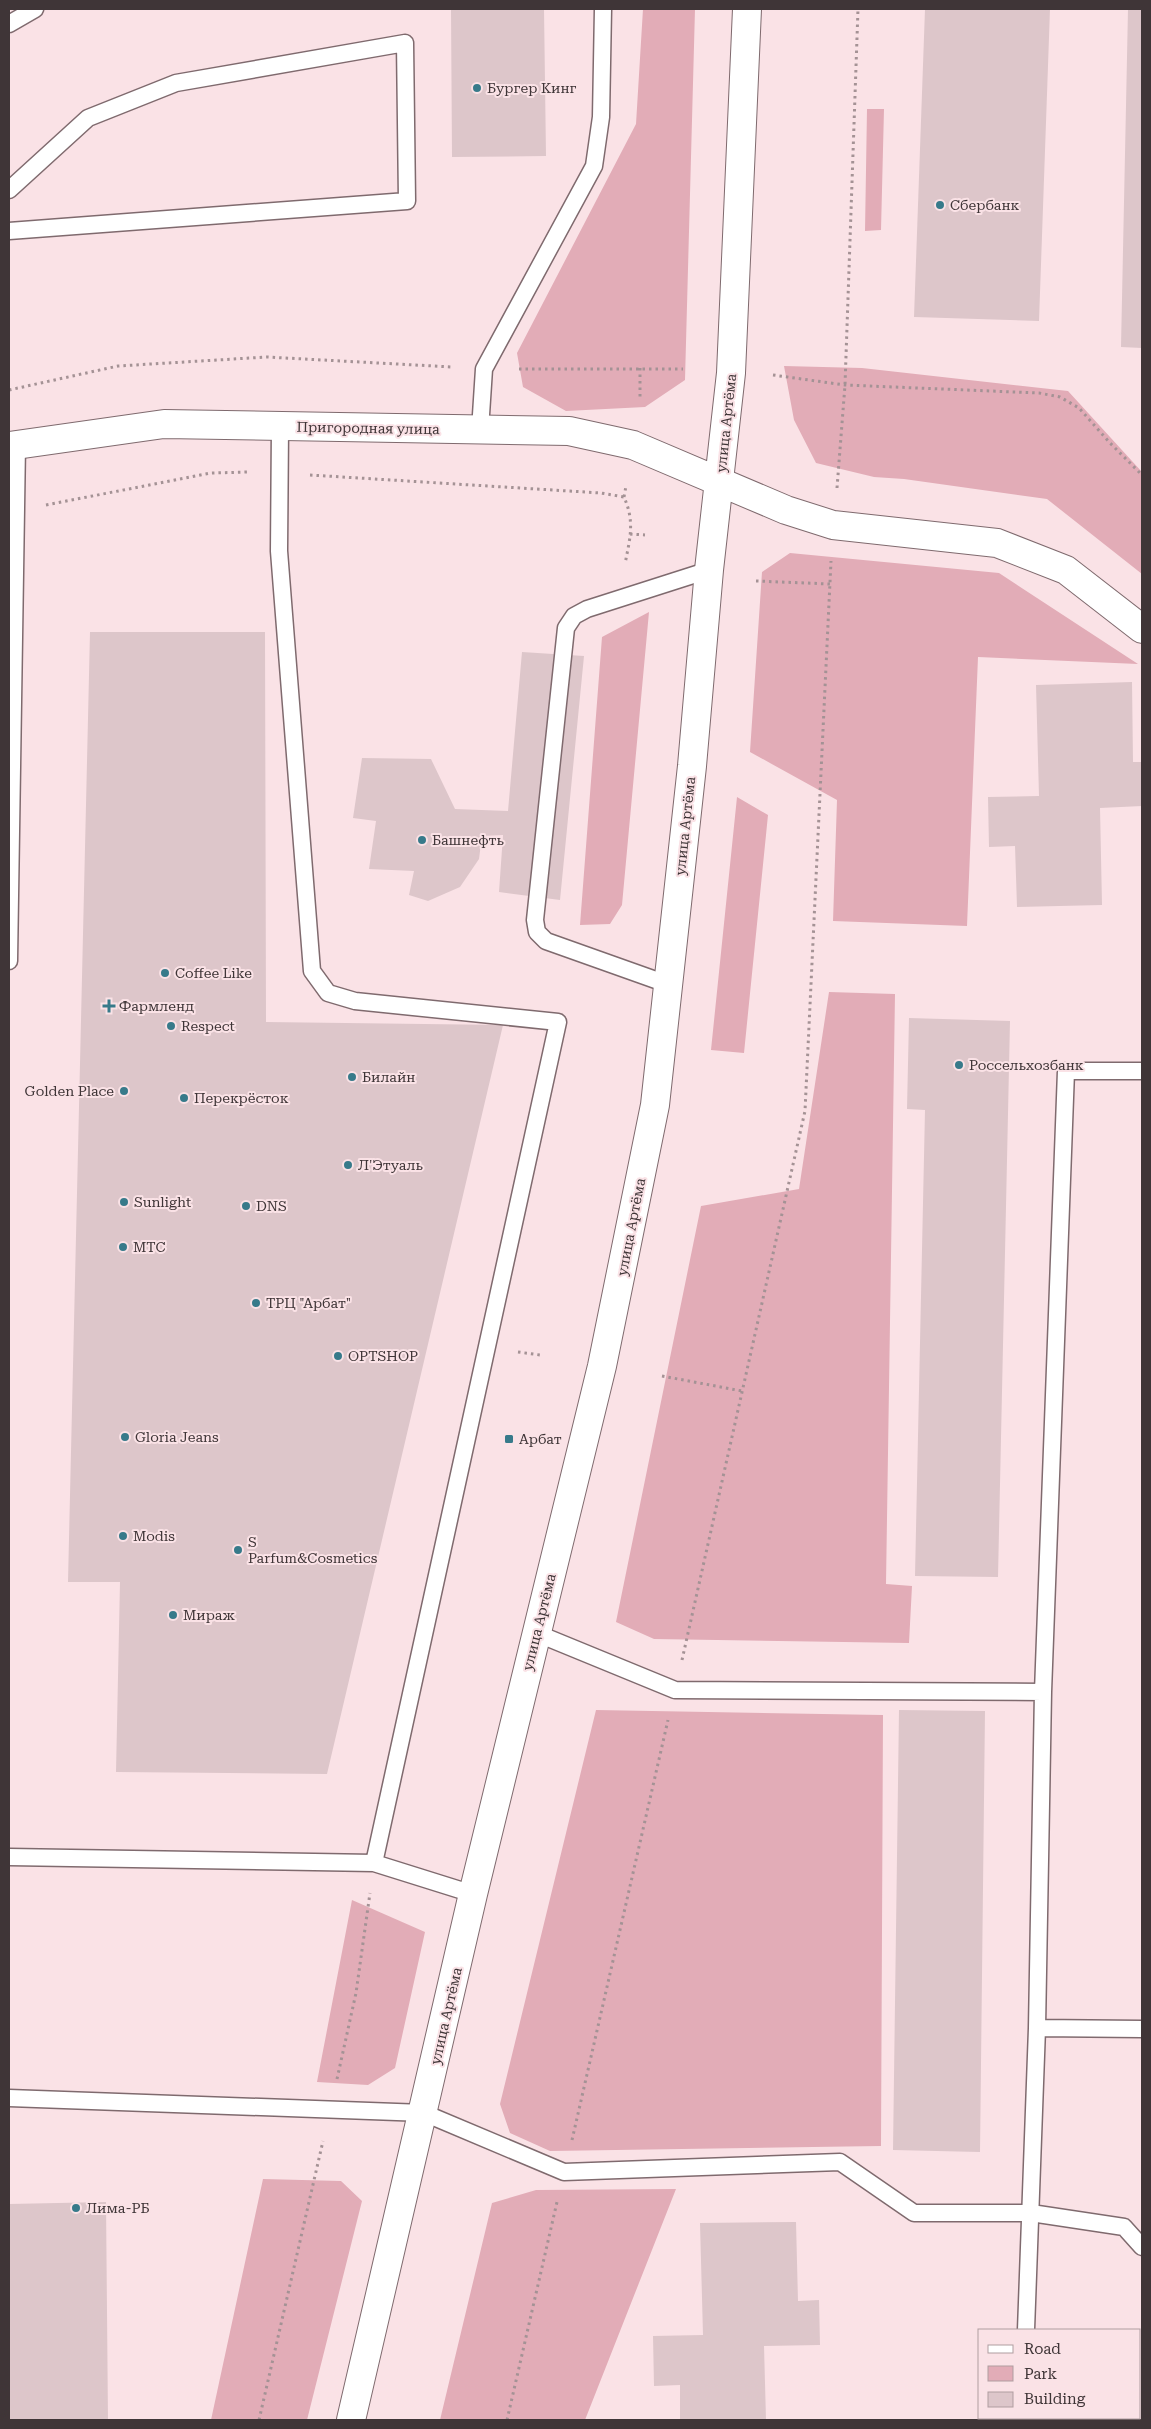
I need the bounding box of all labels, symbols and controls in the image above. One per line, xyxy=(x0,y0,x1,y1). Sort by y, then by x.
place label: Бургер Кинг xyxy=(487,80,577,96)
marker: Бургер Кинг xyxy=(471,82,483,94)
place label: Сбербанк xyxy=(950,197,1020,213)
marker: Сбербанк xyxy=(934,199,946,211)
street label: улица Артёма xyxy=(713,372,739,473)
street label: Пригородная улица xyxy=(296,419,440,437)
street label: улица Артёма xyxy=(672,775,698,876)
place label: Башнефть xyxy=(432,832,504,848)
marker: Башнефть xyxy=(416,834,428,846)
place label: Coffee Like xyxy=(175,965,252,981)
marker: Coffee Like xyxy=(159,967,171,979)
place label: Фармленд xyxy=(119,998,194,1014)
marker: Фармленд xyxy=(103,1000,115,1012)
place label: Respect xyxy=(181,1018,235,1034)
marker: Respect xyxy=(165,1020,177,1032)
place label: Россельхозбанк xyxy=(969,1057,1084,1073)
marker: Россельхозбанк xyxy=(953,1059,965,1071)
place label: Билайн xyxy=(362,1069,415,1085)
marker: Билайн xyxy=(346,1071,358,1083)
place label: Golden Place xyxy=(24,1083,114,1099)
marker: Golden Place xyxy=(118,1085,130,1097)
place label: Перекрёсток xyxy=(194,1090,289,1106)
marker: Перекрёсток xyxy=(178,1092,190,1104)
place label: Л'Этуаль xyxy=(358,1157,424,1173)
marker: Л'Этуаль xyxy=(342,1159,354,1171)
street label: улица Артёма xyxy=(614,1176,648,1277)
place label: Sunlight xyxy=(134,1194,191,1210)
marker: Sunlight xyxy=(118,1196,130,1208)
place label: DNS xyxy=(256,1198,287,1214)
marker: DNS xyxy=(240,1200,252,1212)
place label: МТС xyxy=(133,1239,165,1255)
marker: МТС xyxy=(117,1241,129,1253)
place label: ТРЦ "Арбат" xyxy=(266,1295,351,1311)
marker: ТРЦ "Арбат" xyxy=(250,1297,262,1309)
place label: OPTSHOP xyxy=(348,1348,418,1364)
marker: OPTSHOP xyxy=(332,1350,344,1362)
place label: Gloria Jeans xyxy=(135,1429,219,1445)
marker: Gloria Jeans xyxy=(119,1431,131,1443)
place label: Арбат xyxy=(519,1431,562,1447)
marker: Арбат xyxy=(503,1433,515,1445)
place label: Modis xyxy=(133,1528,175,1544)
marker: Modis xyxy=(117,1530,129,1542)
place label: S Parfum&Cosmetics xyxy=(248,1534,378,1566)
marker: S Parfum&Cosmetics xyxy=(232,1544,244,1556)
street label: улица Артёма xyxy=(519,1571,559,1672)
place label: Мираж xyxy=(183,1607,235,1623)
marker: Мираж xyxy=(167,1609,179,1621)
street label: улица Артёма xyxy=(427,1965,465,2066)
place label: Лима-РБ xyxy=(86,2200,150,2216)
marker: Лима-РБ xyxy=(70,2202,82,2214)
legend xyxy=(978,2329,1141,2419)
text: Road xyxy=(1024,2340,1061,2358)
text: Park xyxy=(1024,2365,1058,2383)
text: Building xyxy=(1024,2390,1086,2408)

